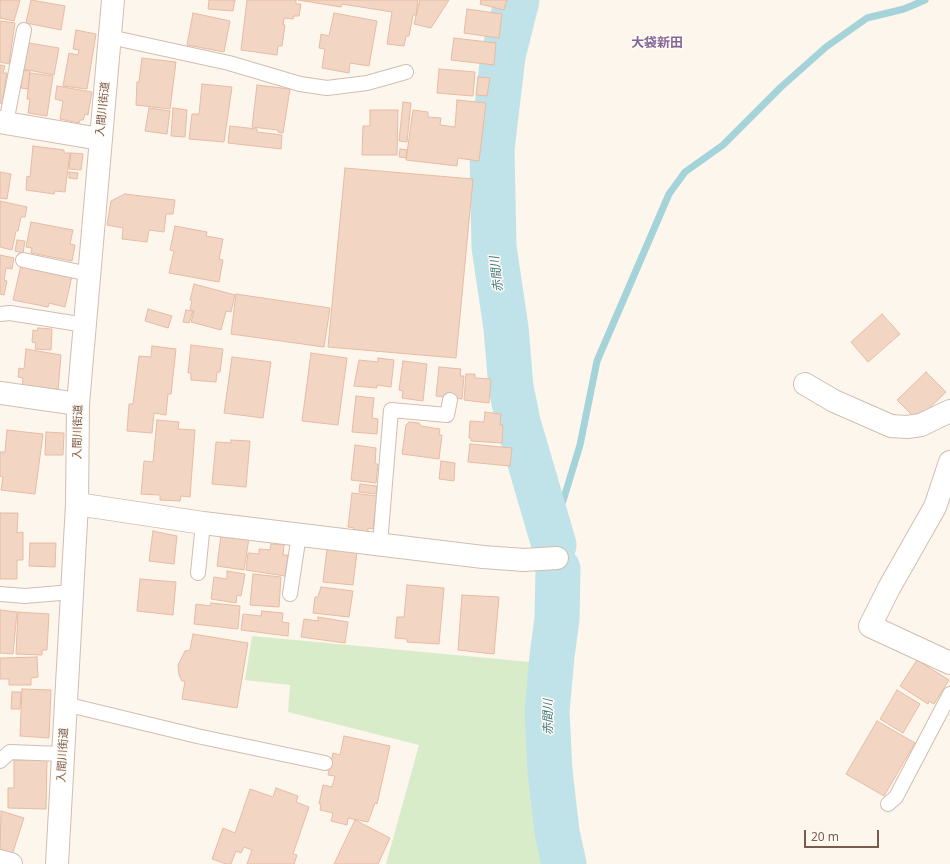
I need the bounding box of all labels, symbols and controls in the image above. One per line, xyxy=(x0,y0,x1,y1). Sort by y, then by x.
district label: 大袋新田 xyxy=(631,35,683,51)
street label: 入間川街道 xyxy=(94,81,112,137)
water label: 赤間川 xyxy=(488,255,506,293)
street label: 入間川街道 xyxy=(71,404,85,460)
water label: 赤間川 xyxy=(542,699,556,735)
street label: 入間川街道 xyxy=(55,727,71,783)
scale bar xyxy=(806,822,881,848)
text: 20 m xyxy=(811,828,839,845)

